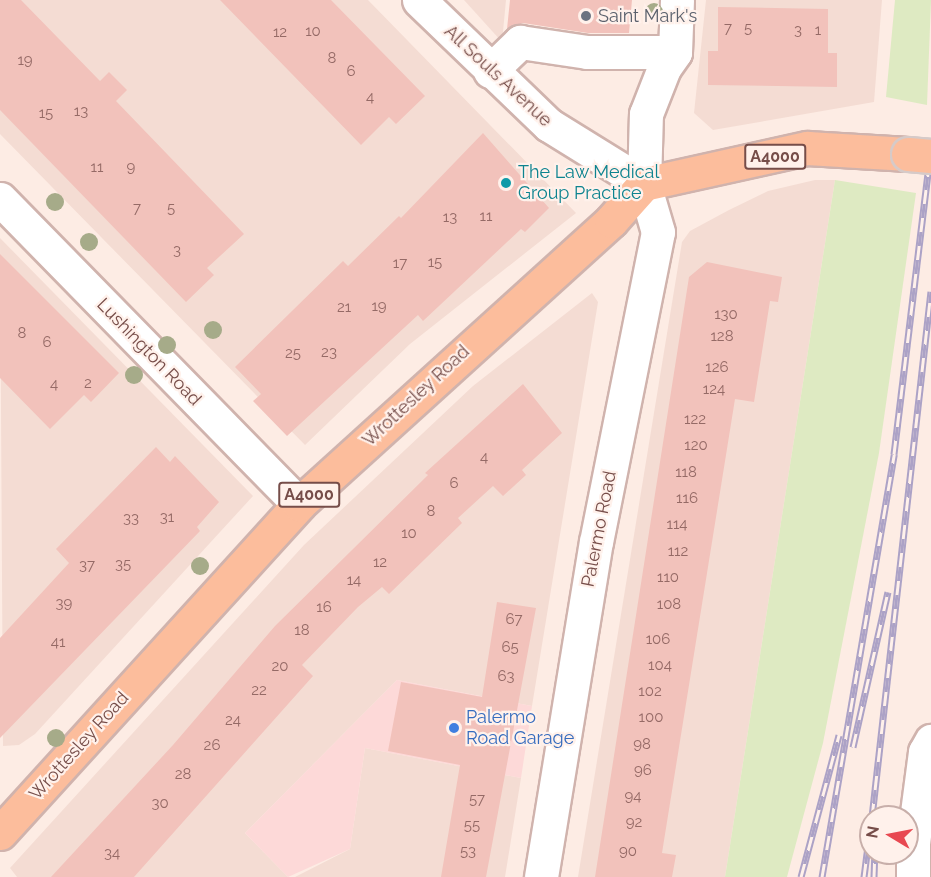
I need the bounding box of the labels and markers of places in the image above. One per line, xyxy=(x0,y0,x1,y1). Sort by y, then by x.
place label: Saint Mark's xyxy=(598,5,697,27)
marker: Saint Mark's xyxy=(579,9,593,23)
place label: The Law Medical Group Practice xyxy=(518,162,660,204)
marker: The Law Medical Group Practice xyxy=(499,176,513,190)
place label: Palermo Road Garage xyxy=(466,707,574,750)
marker: Palermo Road Garage xyxy=(447,721,461,735)

